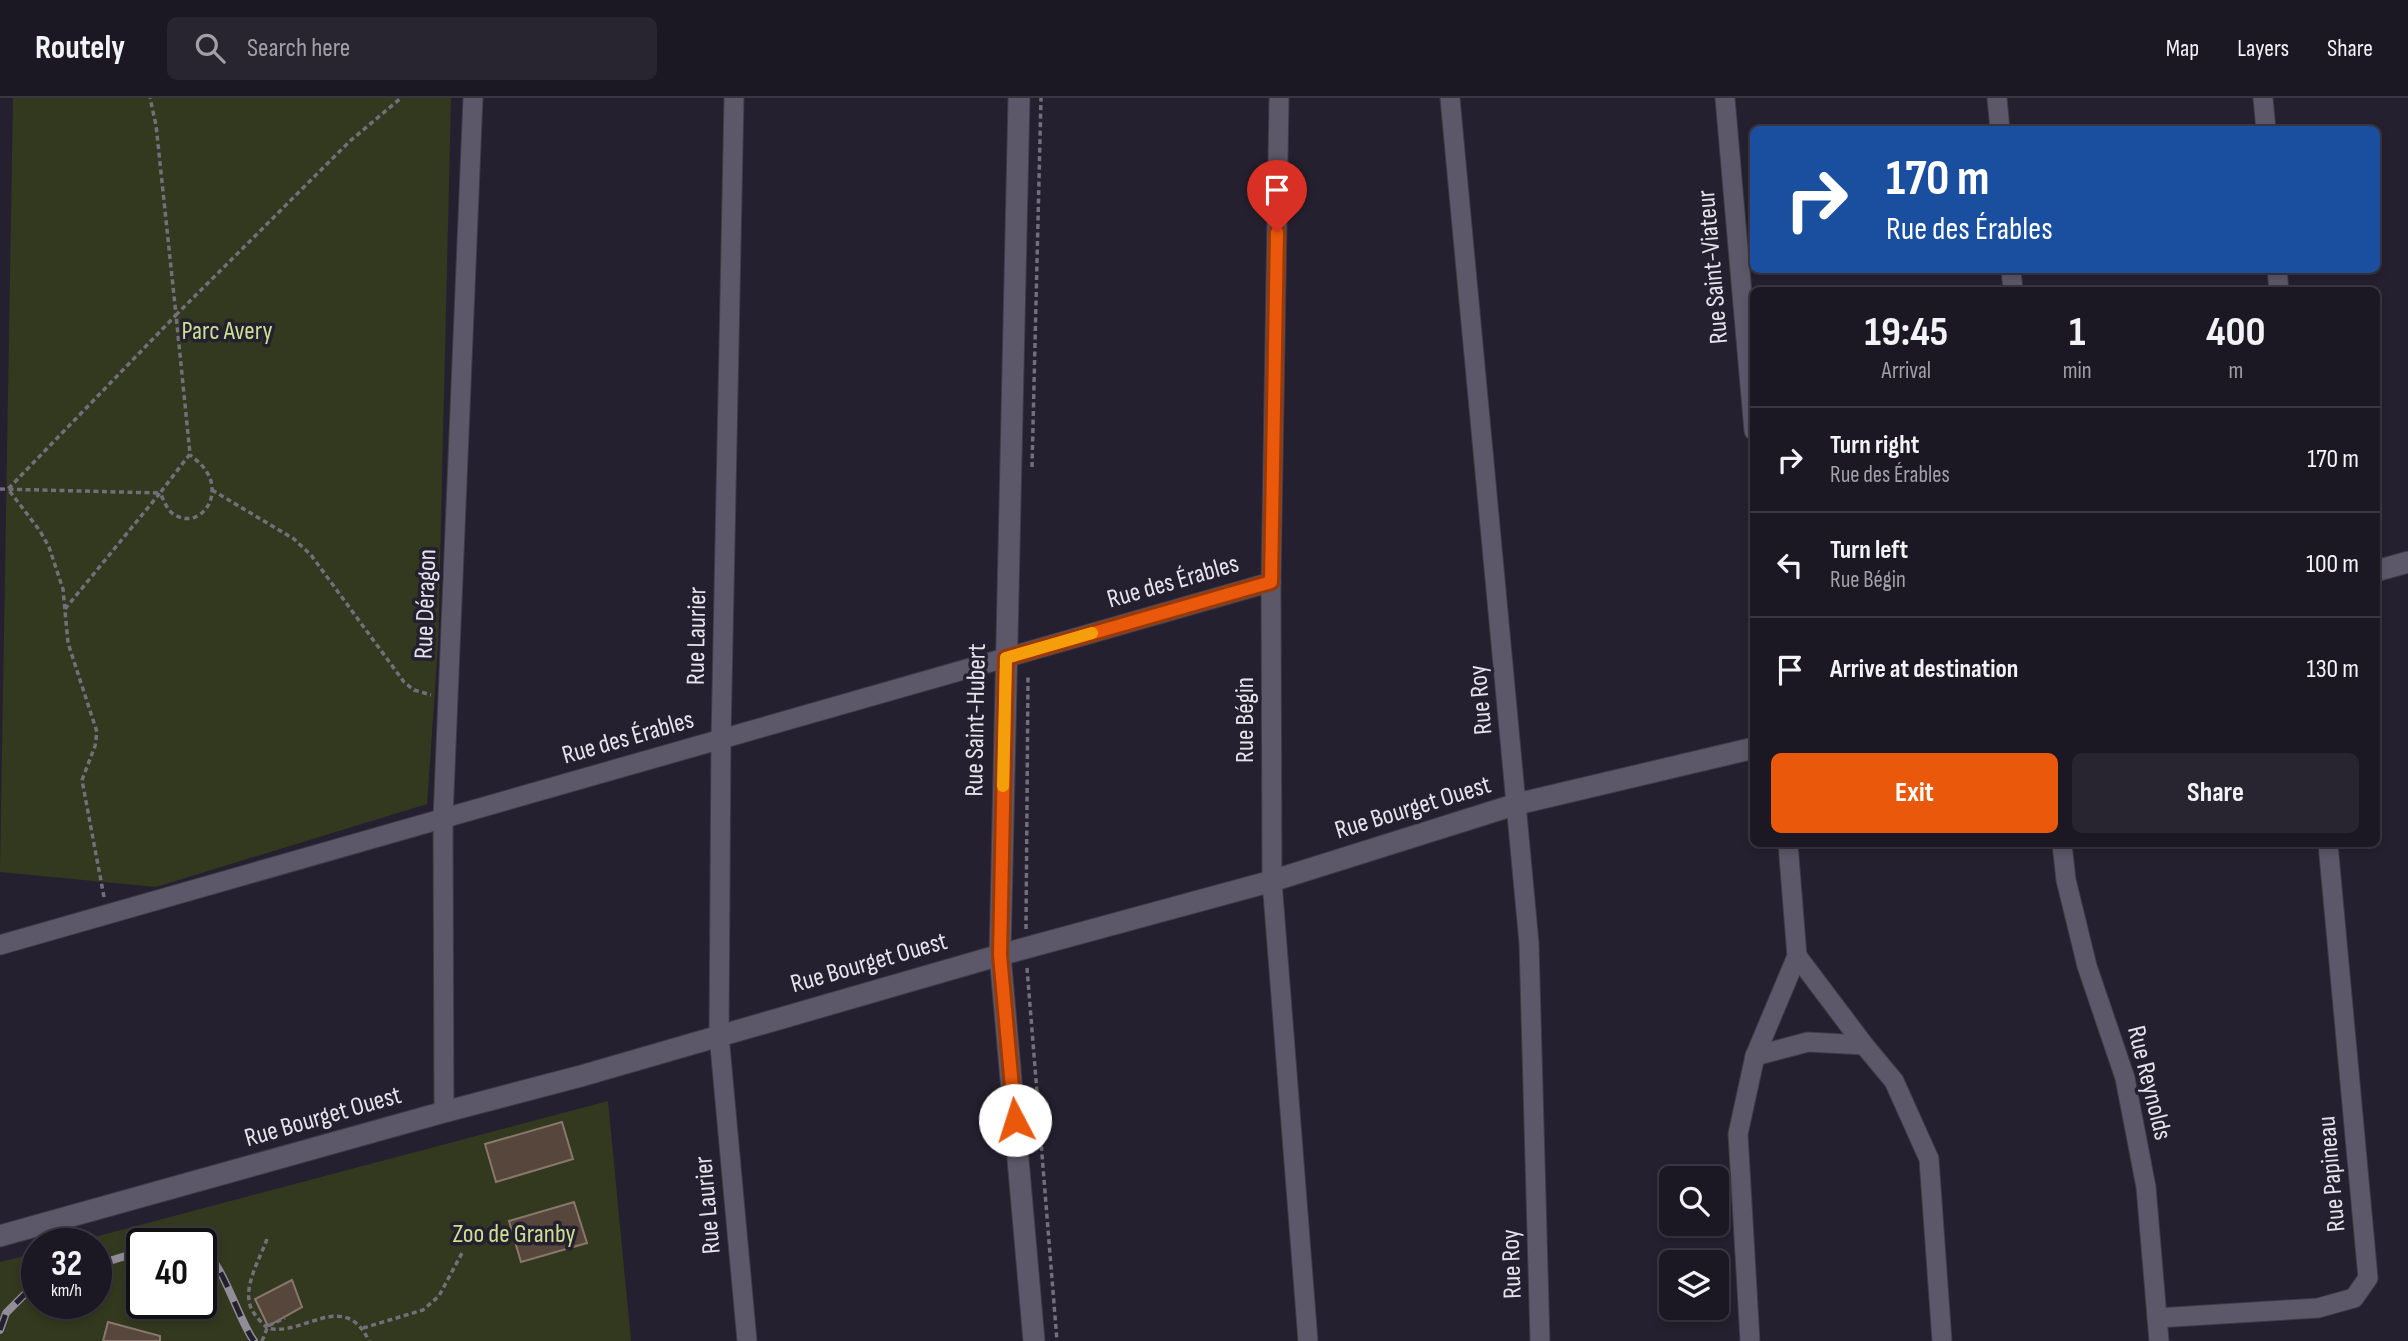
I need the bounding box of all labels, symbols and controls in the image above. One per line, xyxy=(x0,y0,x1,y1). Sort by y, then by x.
search box xyxy=(167,17,657,80)
text: Routely xyxy=(35,28,125,68)
icon: search xyxy=(191,29,229,67)
text: Search here xyxy=(247,33,350,64)
text: Map xyxy=(2166,34,2199,63)
text: Layers xyxy=(2237,34,2289,63)
text: Share xyxy=(2327,34,2373,63)
text: 170 m xyxy=(1886,150,1990,209)
icon: right xyxy=(1771,154,1862,245)
pin xyxy=(1247,160,1307,232)
icon: arrive xyxy=(1258,171,1296,209)
street label: Rue Saint-Viateur xyxy=(1691,188,1735,345)
text: Rue des Érables xyxy=(1886,210,2053,249)
text: 19:45 xyxy=(1864,307,1948,358)
text: 1 xyxy=(2069,307,2085,358)
text: 400 xyxy=(2206,307,2266,358)
park label: Parc Avery xyxy=(181,316,273,347)
text: Arrival xyxy=(1882,357,1931,385)
text: min xyxy=(2063,357,2092,385)
text: m xyxy=(2228,357,2243,385)
text: Turn right xyxy=(1830,430,1919,461)
icon: right xyxy=(1771,441,1809,479)
text: 170 m xyxy=(2307,444,2359,475)
text: Rue des Érables xyxy=(1830,461,1950,489)
text: Turn left xyxy=(1830,535,1908,566)
icon: left xyxy=(1771,546,1809,584)
street label: Rue des Érables xyxy=(1104,548,1242,616)
street label: Rue Déragon xyxy=(409,549,443,659)
text: 100 m xyxy=(2306,549,2359,580)
text: Rue Bégin xyxy=(1830,566,1906,594)
street label: Rue Laurier xyxy=(681,586,713,685)
street label: Rue Saint-Hubert xyxy=(959,643,993,797)
icon: arrive xyxy=(1771,651,1809,689)
text: Arrive at destination xyxy=(1830,654,2018,685)
text: 130 m xyxy=(2307,654,2359,685)
street label: Rue Roy xyxy=(1463,664,1499,736)
street label: Rue Bégin xyxy=(1230,677,1261,763)
street label: Rue des Érables xyxy=(559,704,697,772)
button: Exit xyxy=(1771,753,2058,833)
button: Share xyxy=(2072,753,2359,833)
street label: Rue Bourget Ouest xyxy=(1331,770,1495,846)
street label: Rue Bourget Ouest xyxy=(787,926,951,1000)
street label: Rue Reynolds xyxy=(2120,1023,2178,1143)
street label: Rue Bourget Ouest xyxy=(241,1080,405,1154)
position arrow xyxy=(978,1083,1052,1157)
street label: Rue Papineau xyxy=(2311,1115,2353,1233)
street label: Rue Laurier xyxy=(688,1154,728,1255)
map controls xyxy=(1659,1166,1729,1320)
button: search xyxy=(1659,1166,1729,1236)
park label: Zoo de Granby xyxy=(452,1219,576,1250)
speed limit sign: 40 xyxy=(126,1228,217,1319)
street label: Rue Roy xyxy=(1495,1229,1529,1299)
text: 32 xyxy=(51,1243,82,1286)
button: layers xyxy=(1659,1250,1729,1320)
text: km/h xyxy=(51,1280,82,1301)

